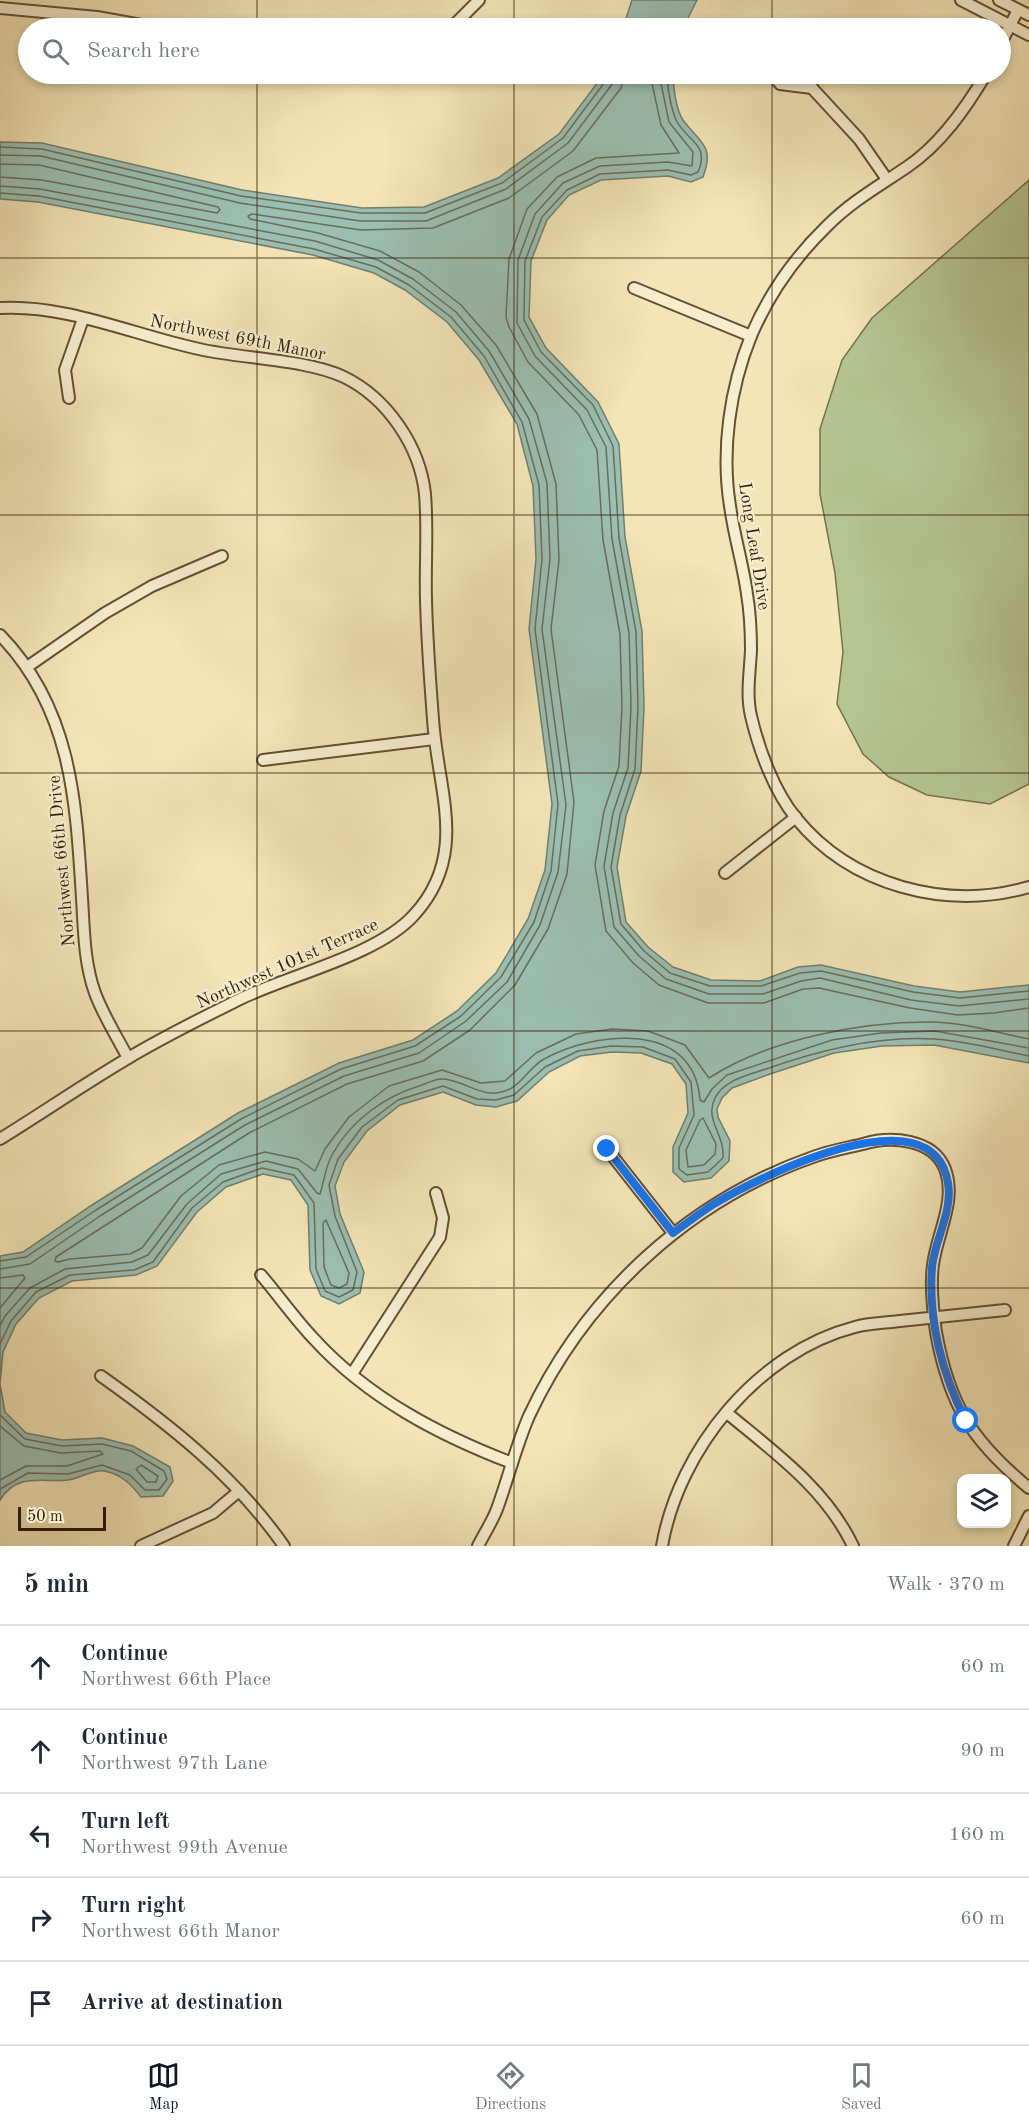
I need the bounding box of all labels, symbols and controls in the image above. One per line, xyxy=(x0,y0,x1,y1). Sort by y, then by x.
search box xyxy=(18,18,1011,84)
icon: search xyxy=(39,35,72,68)
text: Search here xyxy=(87,40,200,62)
street label: Northwest 69th Manor xyxy=(148,312,328,364)
street label: Long Leaf Drive xyxy=(735,481,773,611)
street label: Northwest 66th Drive xyxy=(46,774,78,947)
street label: Northwest 101st Terrace xyxy=(194,916,381,1012)
route end xyxy=(593,1135,619,1161)
route start xyxy=(952,1407,978,1433)
map controls xyxy=(957,1474,1011,1528)
button: layers xyxy=(957,1474,1011,1528)
scale bar xyxy=(18,1504,106,1532)
text: 50 m xyxy=(27,1509,63,1525)
text: 5 min xyxy=(24,1572,89,1598)
text: Walk · 370 m xyxy=(886,1575,1005,1595)
text: Continue xyxy=(81,1643,168,1665)
icon: ahead xyxy=(24,1651,57,1684)
text: 60 m xyxy=(960,1657,1005,1677)
text: Northwest 66th Place xyxy=(81,1670,271,1690)
text: Continue xyxy=(81,1727,168,1749)
icon: ahead xyxy=(24,1735,57,1768)
text: 90 m xyxy=(960,1741,1005,1761)
text: Northwest 97th Lane xyxy=(81,1754,267,1774)
text: Turn left xyxy=(81,1811,170,1833)
icon: left xyxy=(24,1819,57,1852)
text: 160 m xyxy=(949,1825,1005,1845)
text: Northwest 99th Avenue xyxy=(81,1838,288,1858)
text: Turn right xyxy=(81,1895,185,1917)
icon: right xyxy=(24,1903,57,1936)
text: 60 m xyxy=(960,1909,1005,1929)
text: Northwest 66th Manor xyxy=(81,1922,280,1942)
icon: arrive xyxy=(24,1987,57,2020)
text: Arrive at destination xyxy=(81,1992,283,2014)
tab: Map xyxy=(147,2059,180,2115)
tab: Directions xyxy=(475,2059,546,2115)
tab: Saved xyxy=(841,2059,882,2115)

